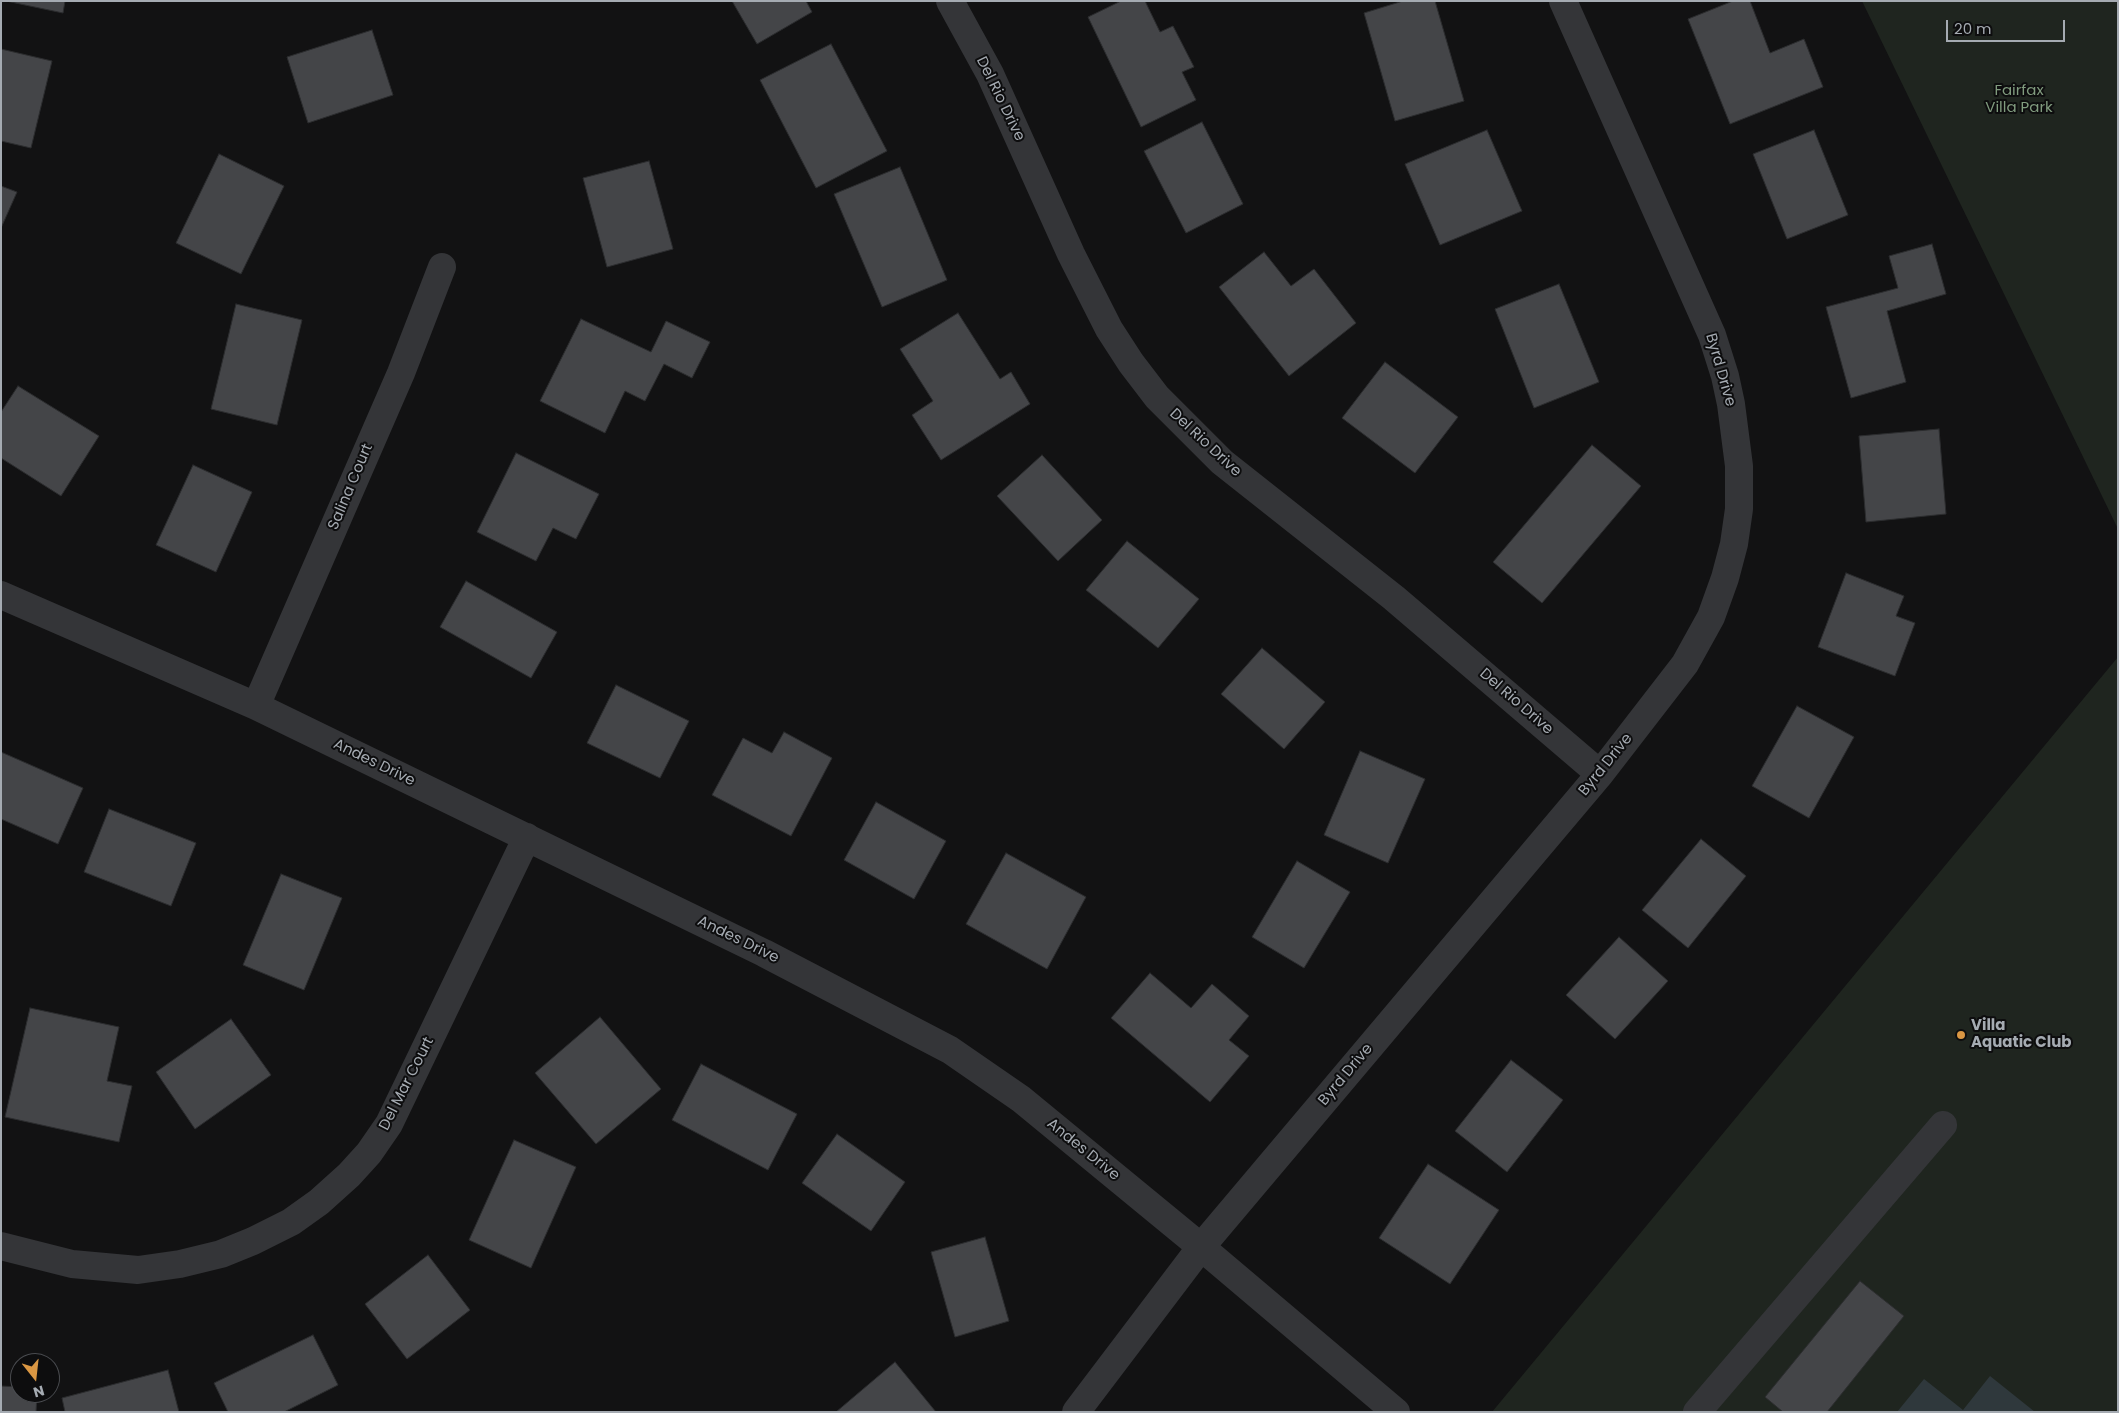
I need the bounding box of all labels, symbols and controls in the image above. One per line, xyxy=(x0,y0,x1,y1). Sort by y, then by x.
scale bar xyxy=(1949,10,2068,42)
text: 20 m xyxy=(1954,18,1992,39)
street label: Del Rio Drive xyxy=(972,54,1028,144)
park label: Fairfax Villa Park xyxy=(1985,82,2053,117)
street label: Byrd Drive xyxy=(1701,331,1739,409)
street label: Del Rio Drive xyxy=(1165,405,1245,481)
street label: Salina Court xyxy=(325,441,377,533)
street label: Del Rio Drive xyxy=(1476,665,1556,739)
street label: Byrd Drive xyxy=(1575,730,1637,800)
street label: Andes Drive xyxy=(330,735,418,791)
street label: Andes Drive xyxy=(694,912,782,968)
place label: Villa Aquatic Club xyxy=(1971,1017,2071,1052)
marker: Villa Aquatic Club xyxy=(1955,1029,1967,1041)
street label: Del Mar Court xyxy=(376,1034,438,1134)
street label: Byrd Drive xyxy=(1315,1040,1377,1110)
street label: Andes Drive xyxy=(1043,1115,1123,1185)
north arrow xyxy=(10,1353,60,1403)
text: N xyxy=(31,1380,47,1403)

